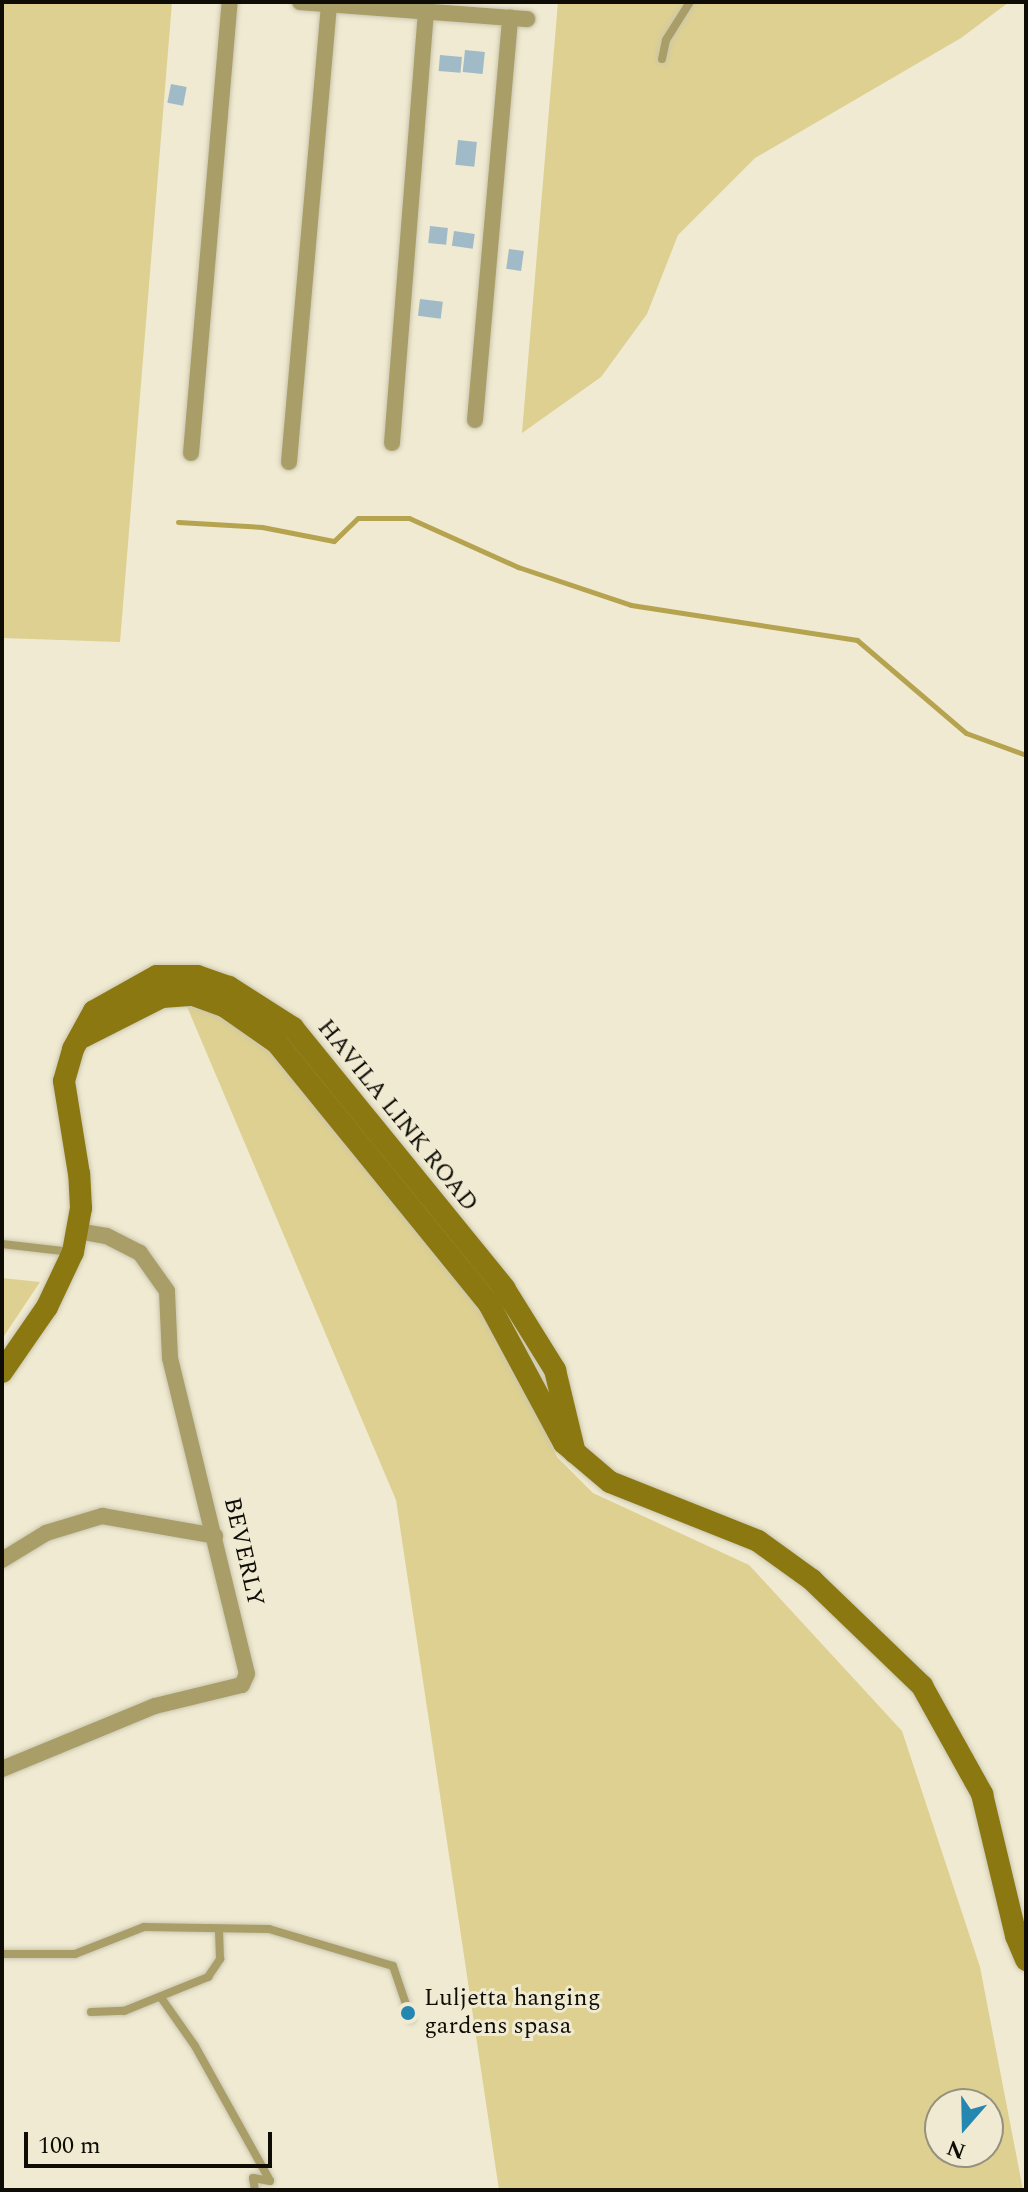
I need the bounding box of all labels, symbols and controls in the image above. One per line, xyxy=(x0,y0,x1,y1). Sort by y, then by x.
street label: HAVILA LINK ROAD xyxy=(311,1014,483,1218)
street label: BEVERLY xyxy=(216,1495,270,1609)
place label: Luljetta hanging gardens spasa xyxy=(424,1985,601,2041)
marker: Luljetta hanging gardens spasa xyxy=(399,2004,417,2022)
north arrow xyxy=(924,2088,1004,2168)
scale bar xyxy=(28,2116,276,2166)
text: 100 m xyxy=(38,2128,101,2164)
text: N xyxy=(942,2131,970,2168)

